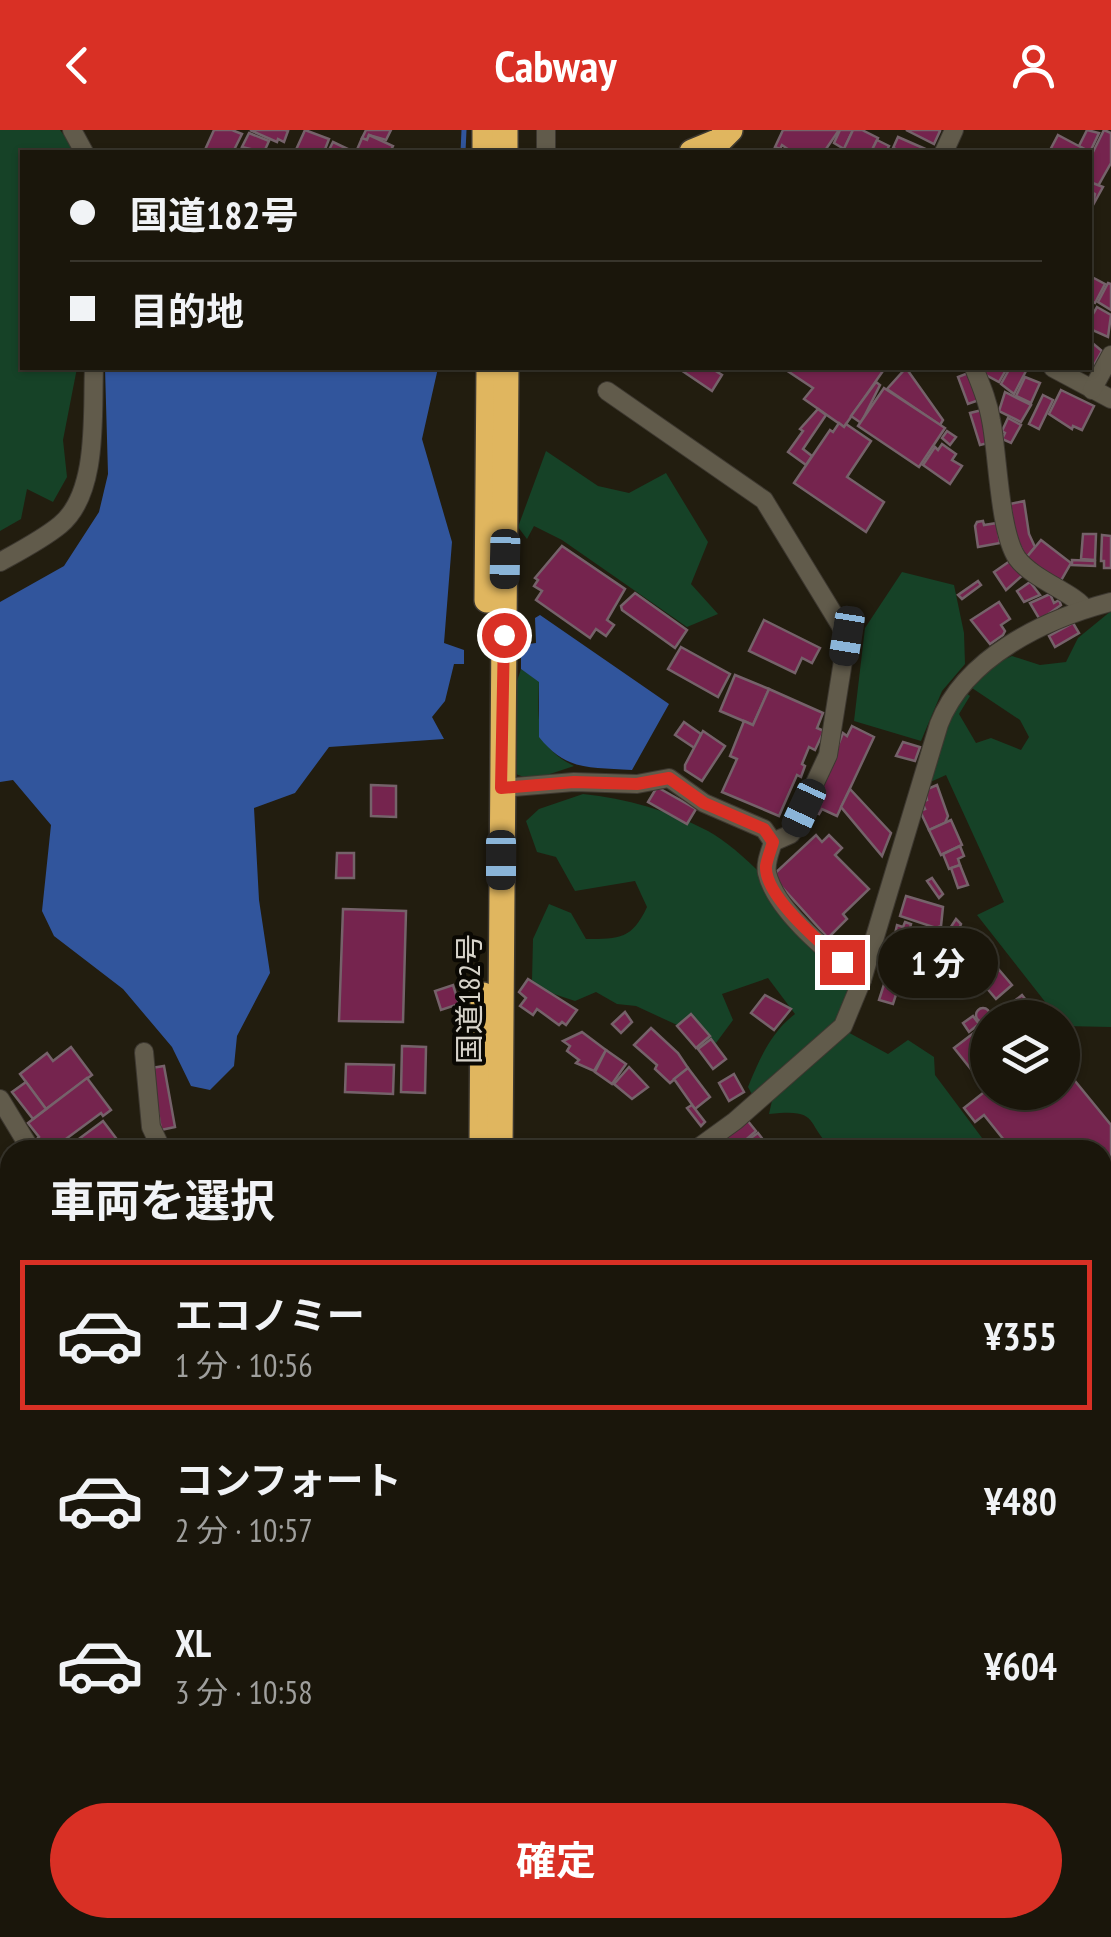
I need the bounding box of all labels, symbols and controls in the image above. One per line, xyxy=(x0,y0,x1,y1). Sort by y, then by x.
text: Cabway xyxy=(495,36,616,94)
icon: back xyxy=(50,38,105,93)
icon: person xyxy=(1006,38,1061,93)
text: 国道182号 xyxy=(130,190,299,239)
text: 目的地 xyxy=(130,286,244,335)
car xyxy=(489,529,521,589)
car xyxy=(827,604,867,668)
route start xyxy=(482,613,527,658)
car xyxy=(778,774,830,842)
car xyxy=(486,830,516,890)
callout: 1 分 xyxy=(877,927,997,997)
street label: 国道182号 xyxy=(449,934,488,1064)
route end xyxy=(820,940,865,985)
text: 1 分 xyxy=(911,942,965,984)
map controls xyxy=(970,1000,1080,1110)
button: layers xyxy=(970,1000,1080,1110)
text: 車両を選択 xyxy=(50,1171,275,1229)
icon: car xyxy=(55,1290,145,1380)
text: エコノミー xyxy=(175,1290,365,1339)
text: ¥355 xyxy=(984,1311,1057,1360)
text: 1 分 · 10:56 xyxy=(175,1344,313,1386)
icon: car xyxy=(55,1455,145,1545)
text: コンフォート xyxy=(175,1455,402,1504)
text: ¥480 xyxy=(984,1476,1057,1525)
text: 2 分 · 10:57 xyxy=(175,1509,313,1551)
text: XL xyxy=(175,1618,211,1667)
icon: car xyxy=(55,1620,145,1710)
text: ¥604 xyxy=(984,1641,1057,1690)
text: 3 分 · 10:58 xyxy=(175,1671,313,1713)
button: 確定 xyxy=(50,1803,1062,1918)

